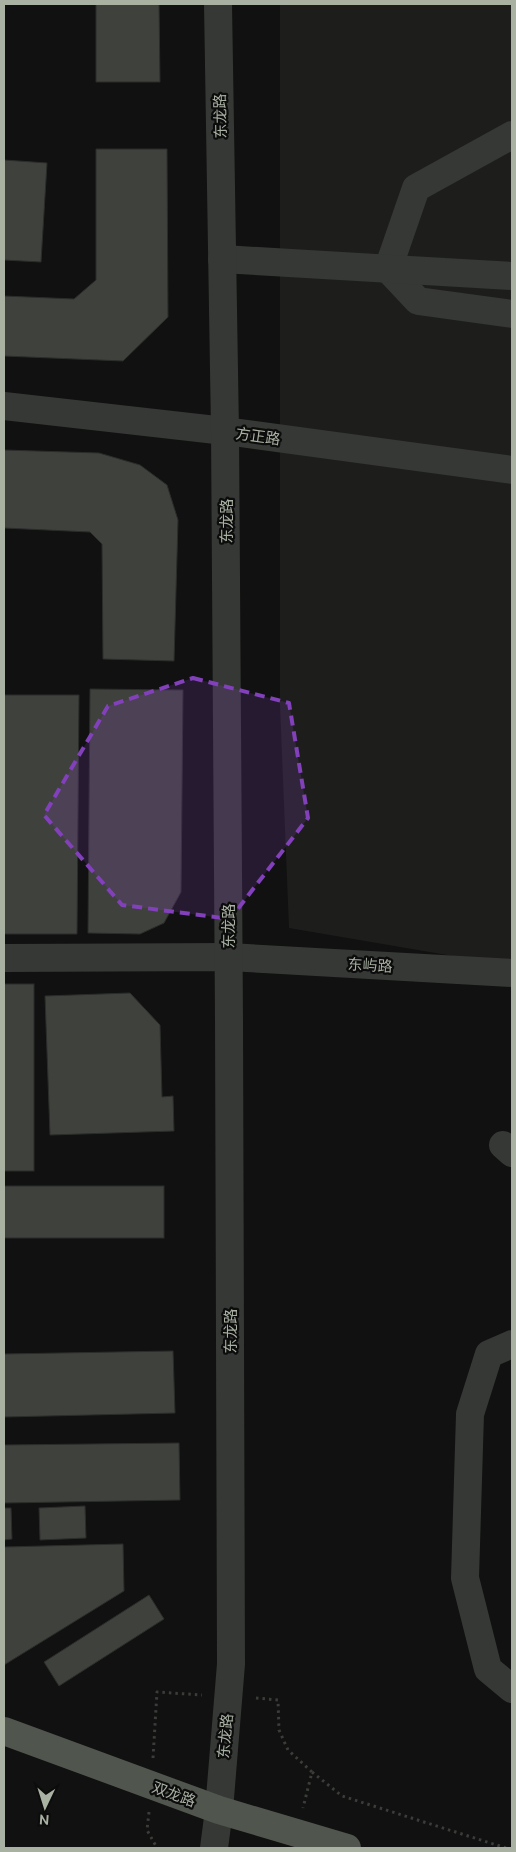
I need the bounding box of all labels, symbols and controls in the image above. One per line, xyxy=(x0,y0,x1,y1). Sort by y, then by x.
street label: 东龙路 xyxy=(211,93,229,139)
street label: 方正路 xyxy=(235,424,281,448)
street label: 东龙路 xyxy=(218,498,235,544)
street label: 东龙路 xyxy=(220,903,237,949)
street label: 东屿路 xyxy=(347,955,393,975)
street label: 东龙路 xyxy=(222,1308,239,1354)
street label: 东龙路 xyxy=(215,1713,235,1759)
street label: 双龙路 xyxy=(150,1778,198,1810)
north arrow xyxy=(20,1782,70,1832)
text: N xyxy=(38,1812,50,1828)

